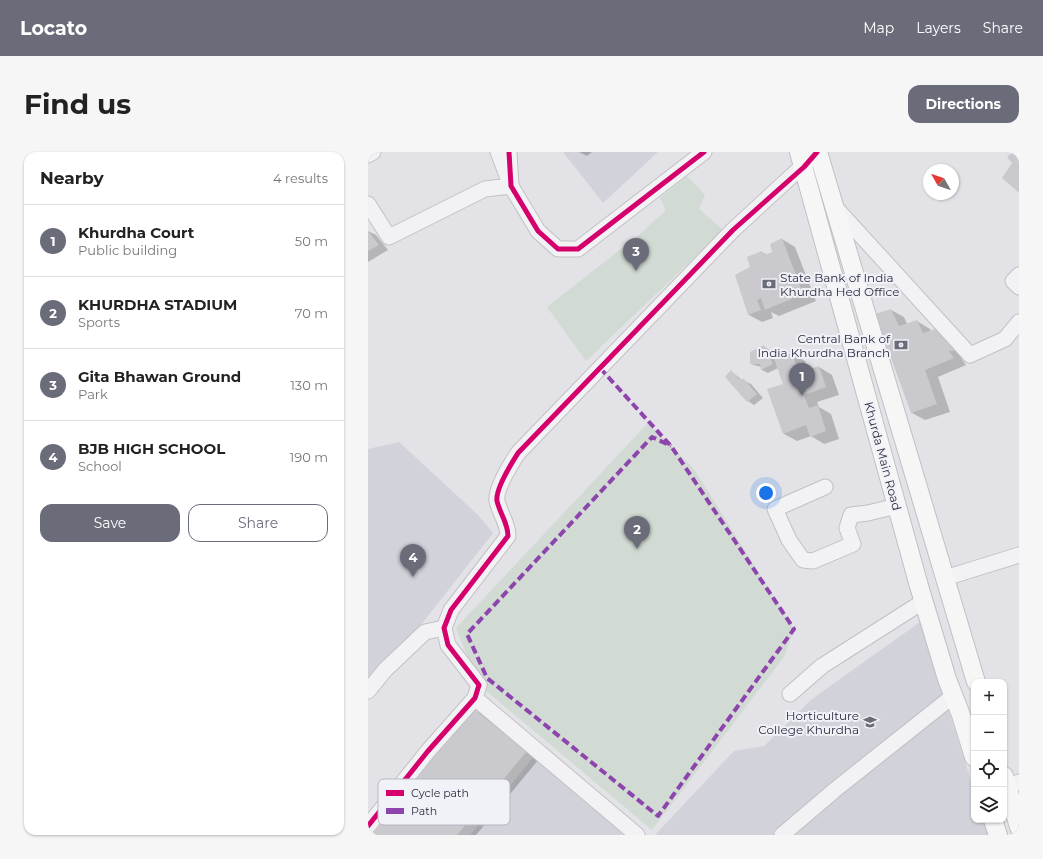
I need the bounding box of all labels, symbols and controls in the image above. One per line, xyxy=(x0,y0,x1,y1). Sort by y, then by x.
text: Locato xyxy=(20,17,87,40)
text: Map xyxy=(863,19,894,37)
text: Layers xyxy=(916,19,961,37)
text: Share xyxy=(983,19,1023,37)
button: Directions xyxy=(908,85,1019,123)
text: Find us xyxy=(24,87,131,121)
north arrow xyxy=(923,164,959,200)
text: Nearby xyxy=(40,168,104,188)
text: 4 results xyxy=(273,170,328,186)
text: Khurdha Court xyxy=(78,223,194,242)
text: 1 xyxy=(50,233,56,249)
text: 50 m xyxy=(295,233,328,249)
pin: 3 xyxy=(623,238,649,271)
text: Public building xyxy=(78,242,177,258)
place label: State Bank of India Khurdha Hed Office xyxy=(780,270,899,299)
bank icon: State Bank of India Khurdha Hed Office xyxy=(761,276,777,292)
text: KHURDHA STADIUM xyxy=(78,295,237,314)
text: 2 xyxy=(49,305,57,321)
text: 70 m xyxy=(295,305,328,321)
text: Sports xyxy=(78,314,120,330)
place label: Central Bank of India Khurdha Branch xyxy=(757,331,891,360)
bank icon: Central Bank of India Khurdha Branch xyxy=(893,337,909,353)
pin: 1 xyxy=(789,363,815,396)
text: Gita Bhawan Ground xyxy=(78,367,241,386)
text: 3 xyxy=(49,377,57,393)
text: 130 m xyxy=(290,377,328,393)
text: Park xyxy=(78,386,108,402)
street label: Khurda Main Road xyxy=(861,400,905,512)
text: BJB HIGH SCHOOL xyxy=(78,439,225,458)
text: 4 xyxy=(49,449,57,465)
text: 190 m xyxy=(290,449,328,465)
text: School xyxy=(78,458,122,474)
your location xyxy=(756,483,776,503)
button: Save xyxy=(40,504,180,542)
button: Share xyxy=(188,504,328,542)
pin: 2 xyxy=(624,516,650,549)
pin: 4 xyxy=(400,544,426,577)
map controls xyxy=(971,679,1007,823)
button: + xyxy=(971,679,1007,715)
place label: Horticulture College Khurdha xyxy=(758,708,859,737)
school or university icon: Horticulture College Khurdha xyxy=(862,714,878,730)
button: − xyxy=(971,715,1007,751)
button: locate xyxy=(971,751,1007,787)
legend xyxy=(378,779,510,825)
text: Cycle path xyxy=(411,786,469,800)
button: layers xyxy=(971,787,1007,823)
text: Path xyxy=(411,804,437,818)

